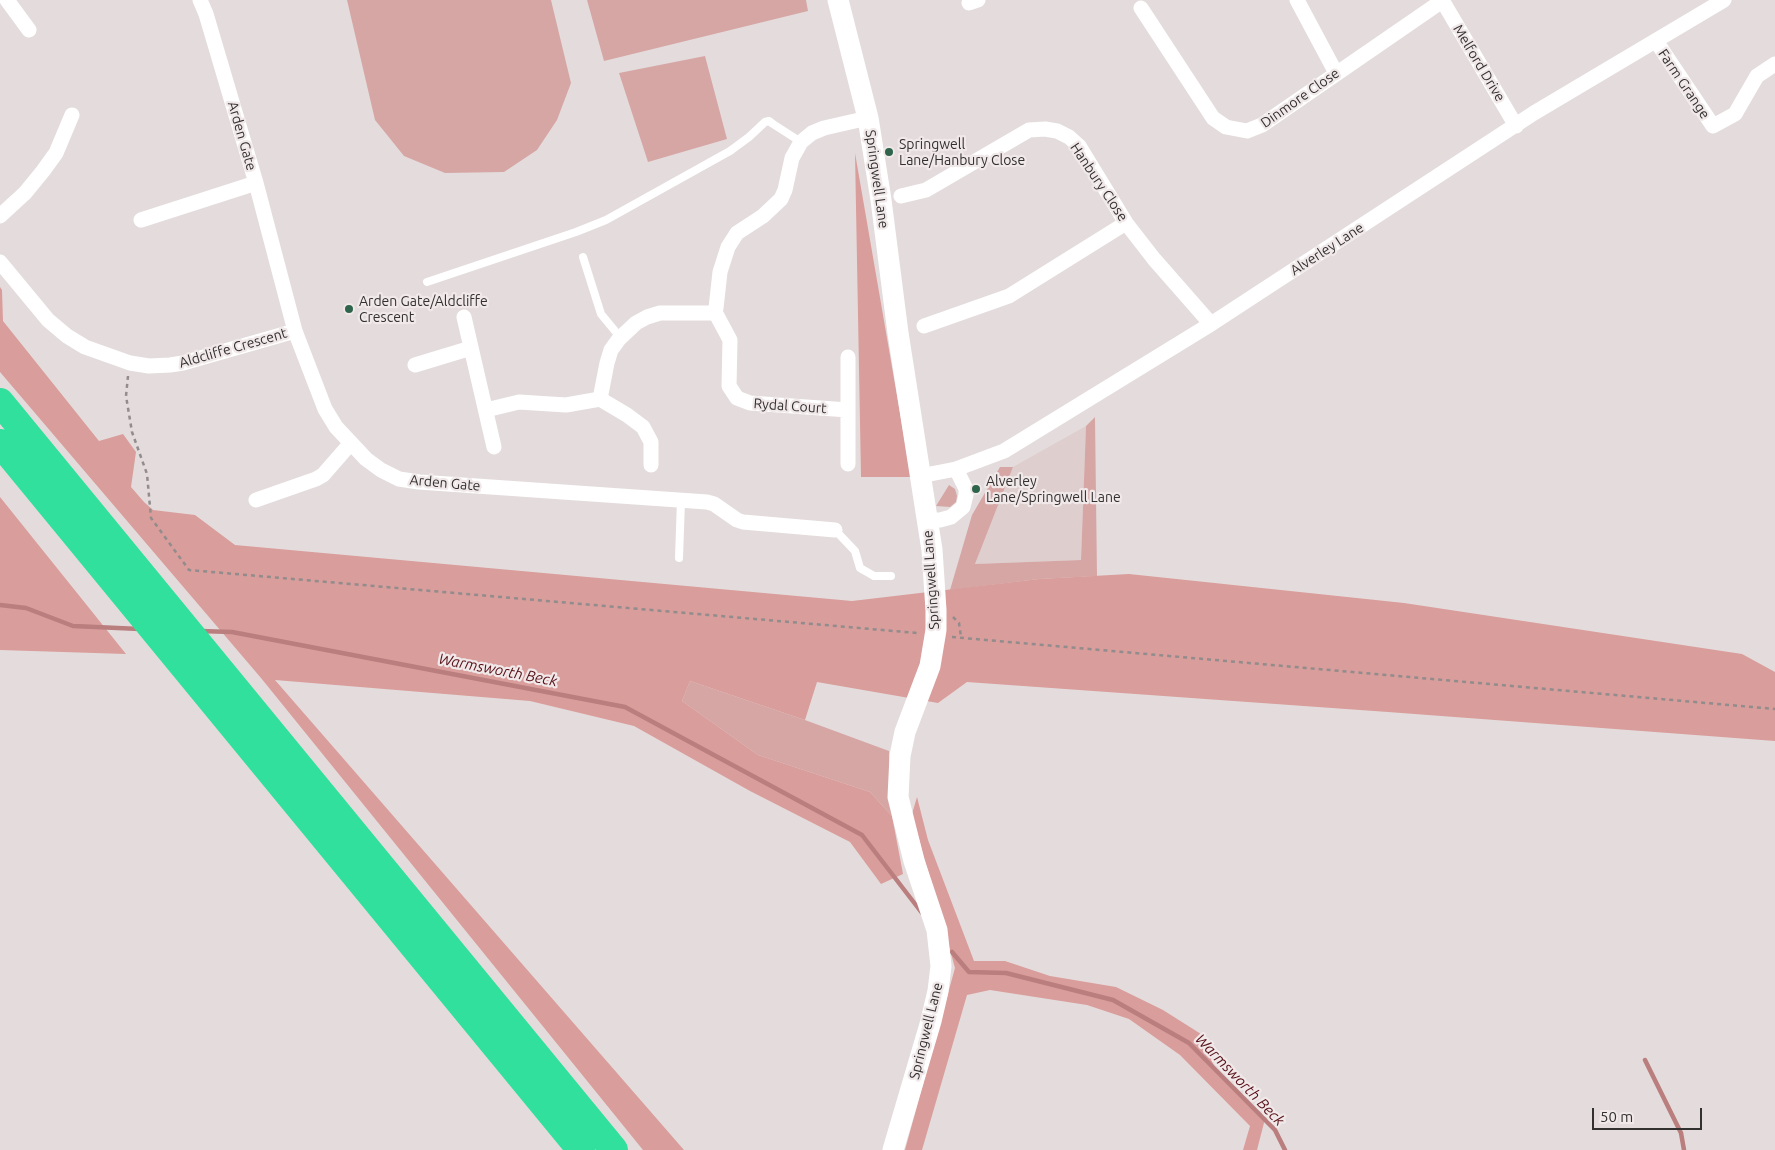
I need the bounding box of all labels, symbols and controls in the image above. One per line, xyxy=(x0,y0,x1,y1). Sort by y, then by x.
street label: Melford Drive xyxy=(1449,21,1509,105)
street label: Farm Grange xyxy=(1655,46,1713,122)
street label: Dinmore Close xyxy=(1257,65,1343,131)
street label: Arden Gate xyxy=(224,99,260,173)
street label: Springwell Lane xyxy=(862,129,892,229)
place label: Springwell Lane/Hanbury Close xyxy=(899,136,1025,168)
street label: Hanbury Close xyxy=(1067,140,1131,224)
marker: Springwell Lane/Hanbury Close xyxy=(883,146,895,158)
street label: Alverley Lane xyxy=(1287,219,1367,279)
place label: Arden Gate/Aldcliffe Crescent xyxy=(359,293,488,326)
marker: Arden Gate/Aldcliffe Crescent xyxy=(343,303,355,315)
street label: Aldcliffe Crescent xyxy=(177,325,289,371)
street label: Rydal Court xyxy=(753,395,827,417)
street label: Arden Gate xyxy=(409,472,481,494)
place label: Alverley Lane/Springwell Lane xyxy=(986,473,1121,506)
marker: Alverley Lane/Springwell Lane xyxy=(970,483,982,495)
street label: Springwell Lane xyxy=(919,530,943,630)
water label: Warmsworth Beck xyxy=(437,650,559,690)
street label: Springwell Lane xyxy=(906,981,946,1081)
water label: Warmsworth Beck xyxy=(1192,1030,1288,1130)
scale bar xyxy=(1595,1098,1705,1130)
text: 50 m xyxy=(1600,1108,1633,1125)

